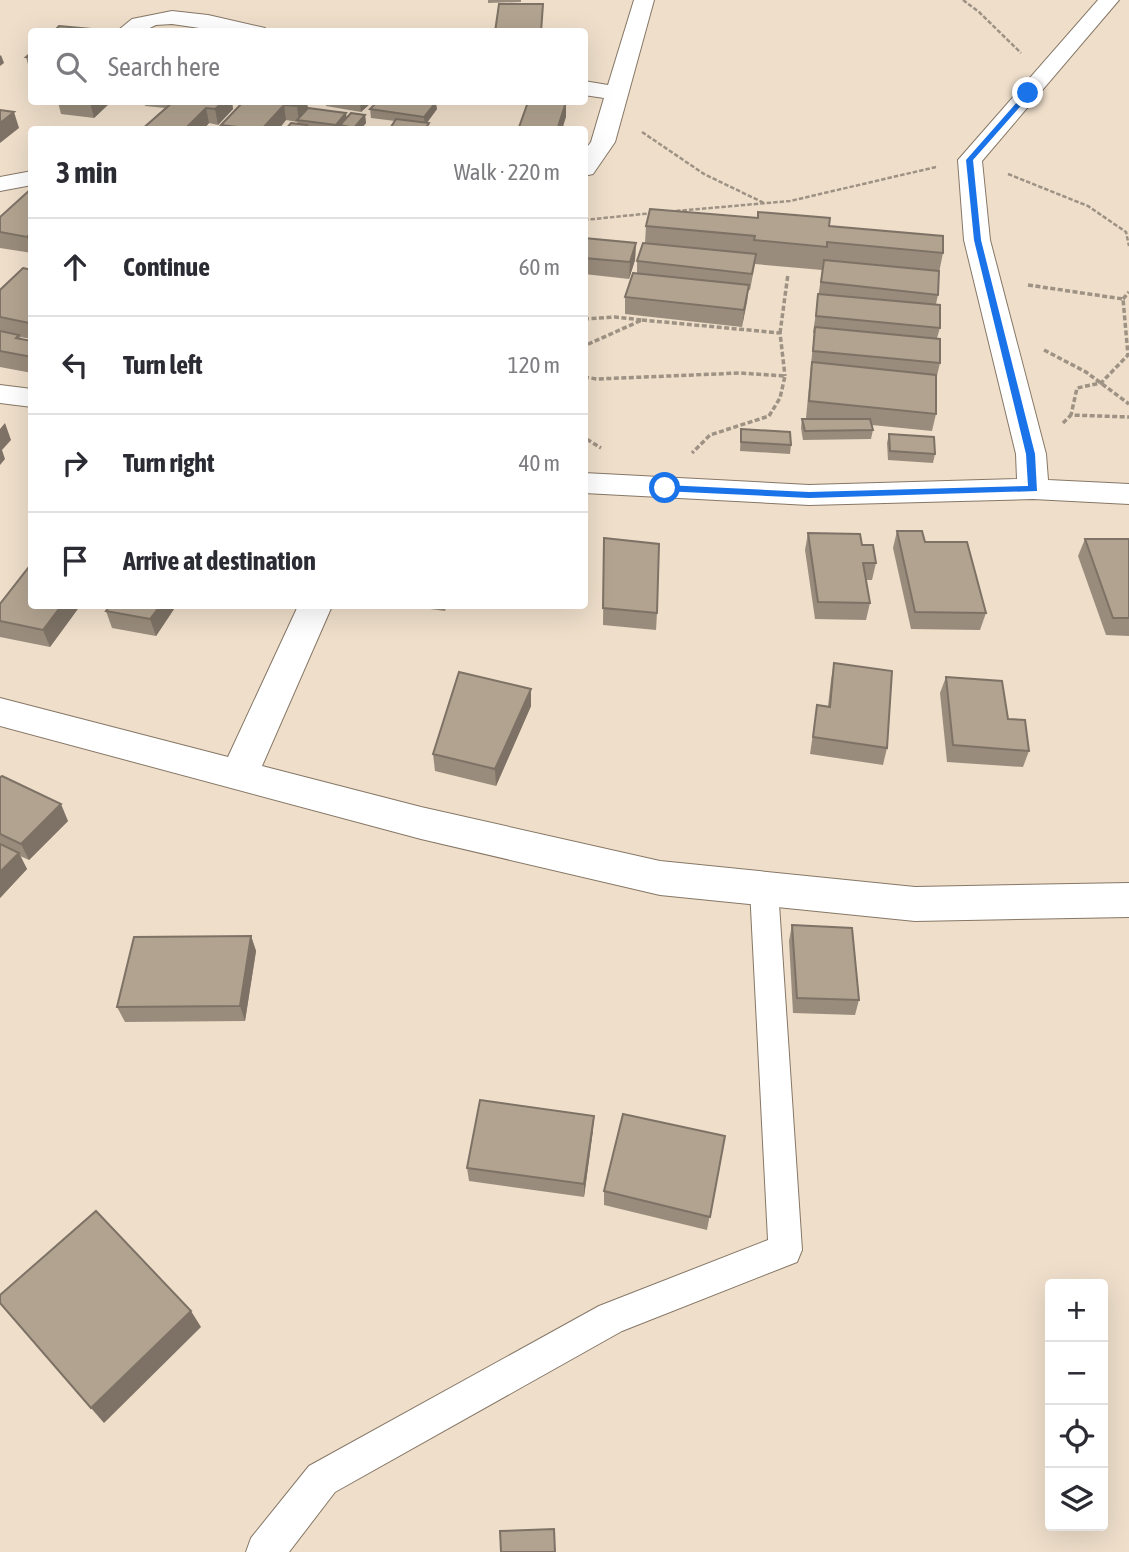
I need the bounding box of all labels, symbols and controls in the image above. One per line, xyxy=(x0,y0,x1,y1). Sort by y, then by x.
search box xyxy=(28,28,588,105)
icon: search xyxy=(52,48,90,86)
text: Search here xyxy=(108,52,220,82)
route end xyxy=(1012,77,1043,108)
text: 3 min xyxy=(56,155,117,189)
text: Walk · 220 m xyxy=(454,159,560,185)
icon: ahead xyxy=(56,248,94,286)
text: Continue xyxy=(123,252,210,282)
text: 60 m xyxy=(519,254,560,280)
icon: left xyxy=(56,346,94,384)
text: Turn left xyxy=(123,350,203,380)
text: 120 m xyxy=(508,352,560,378)
icon: right xyxy=(56,444,94,482)
text: Turn right xyxy=(123,448,214,478)
text: 40 m xyxy=(519,450,560,476)
route start xyxy=(649,472,680,503)
icon: arrive xyxy=(56,542,94,580)
text: Arrive at destination xyxy=(123,546,316,576)
map controls xyxy=(1045,1279,1108,1531)
button: + xyxy=(1045,1279,1108,1342)
button: − xyxy=(1045,1342,1108,1405)
button: locate xyxy=(1045,1405,1108,1468)
button: layers xyxy=(1045,1468,1108,1531)

